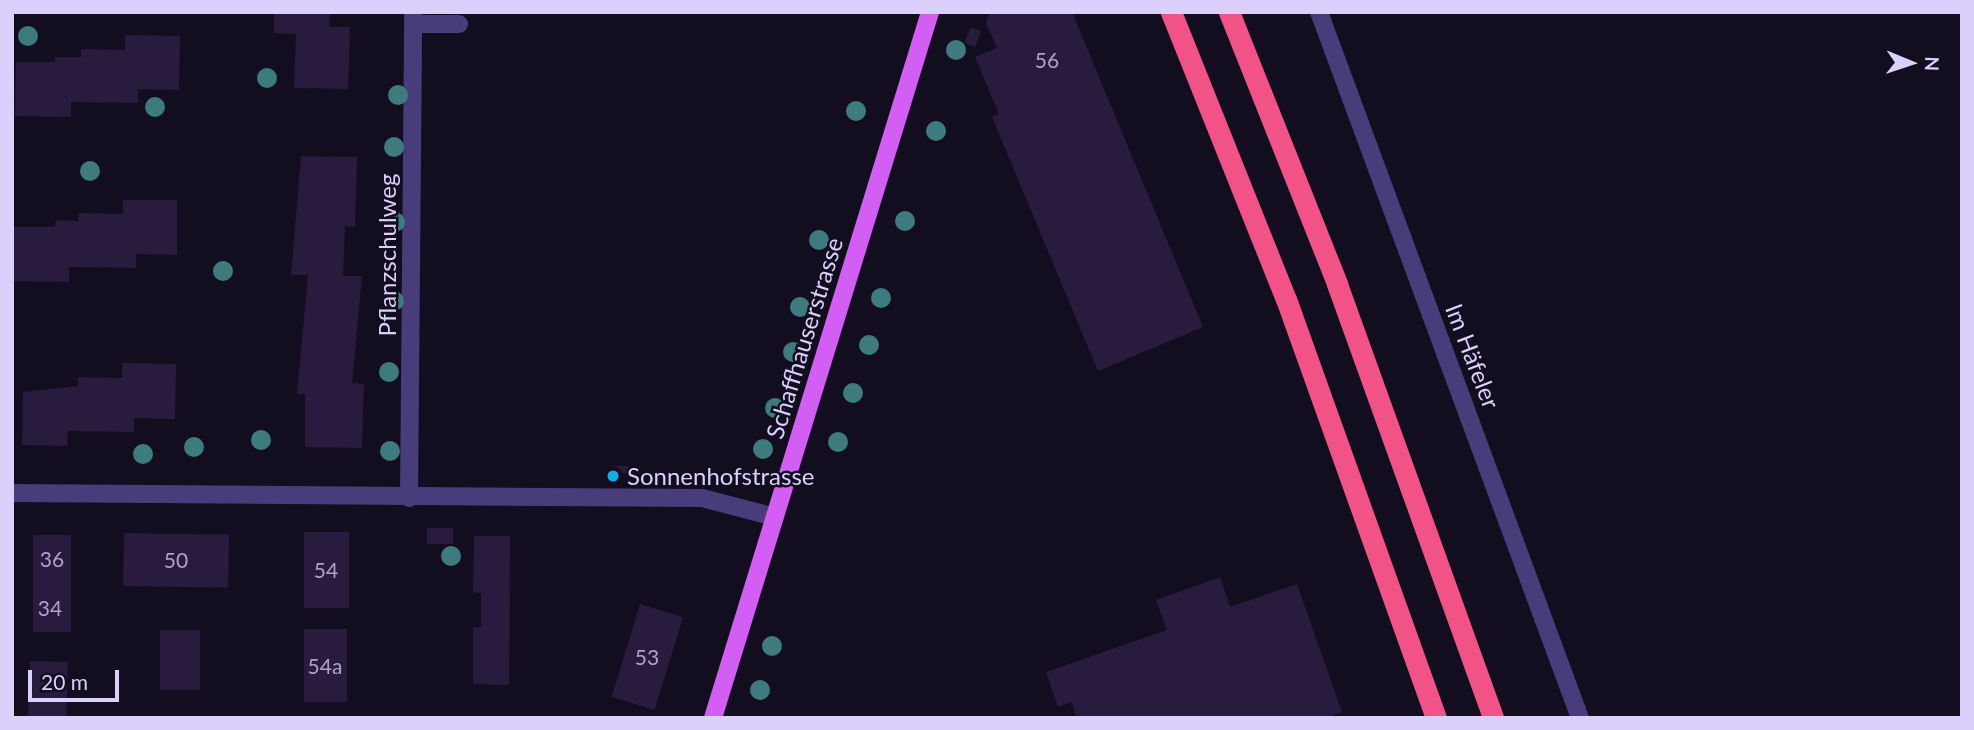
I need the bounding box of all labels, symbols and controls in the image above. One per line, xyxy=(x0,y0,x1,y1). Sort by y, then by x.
north arrow xyxy=(1876,28,1946,98)
house number: 56 xyxy=(1035,47,1059,73)
text: N xyxy=(1921,56,1944,71)
street label: Pflanzschulweg xyxy=(373,174,401,336)
street label: Schaffhauserstrasse xyxy=(760,234,848,442)
street label: Im Häfeler xyxy=(1440,300,1506,412)
place label: Sonnenhofstrasse xyxy=(627,462,814,490)
marker: Sonnenhofstrasse xyxy=(605,468,621,484)
house number: 36 xyxy=(40,546,64,572)
house number: 50 xyxy=(164,547,188,573)
house number: 54 xyxy=(314,557,338,583)
house number: 34 xyxy=(38,595,62,621)
house number: 53 xyxy=(635,644,659,670)
house number: 54a xyxy=(308,653,342,679)
scale bar xyxy=(32,656,122,700)
text: 20 m xyxy=(41,669,88,694)

